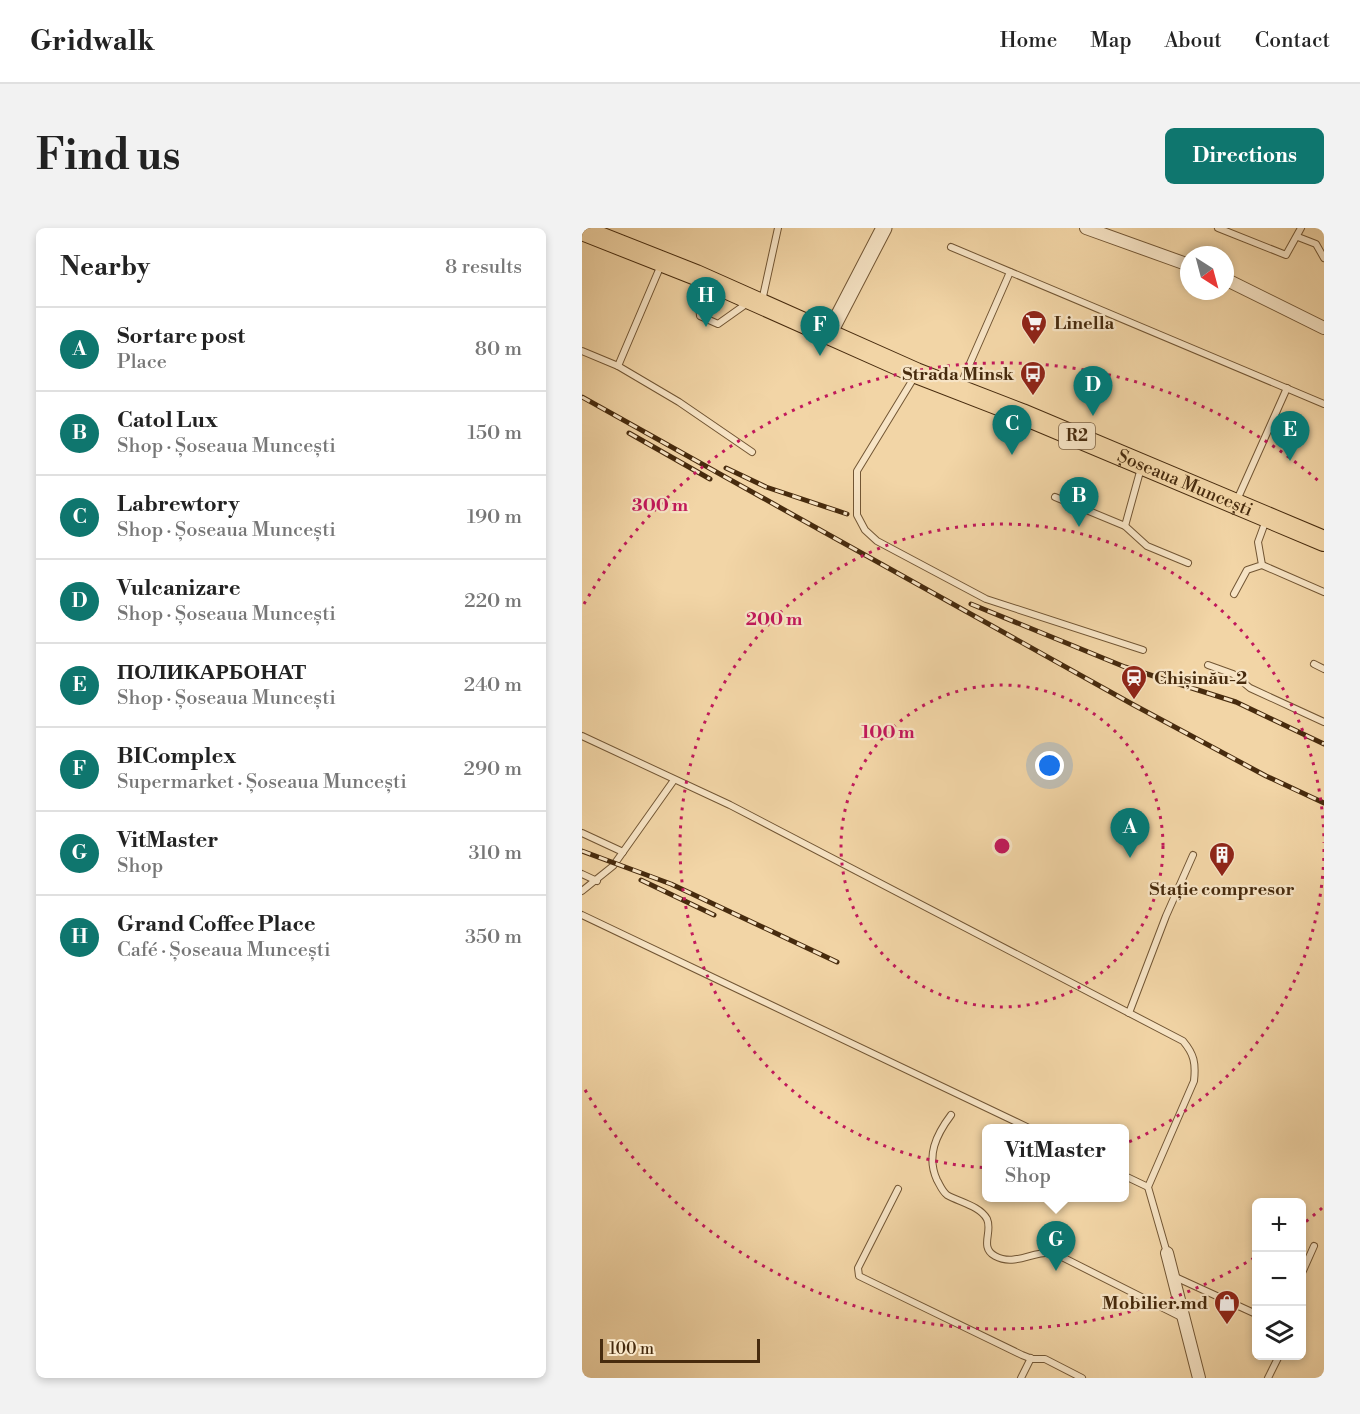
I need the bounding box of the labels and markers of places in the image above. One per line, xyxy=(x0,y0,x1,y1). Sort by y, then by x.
pin: H xyxy=(686,278,726,327)
pin: F xyxy=(800,306,840,356)
supermarket icon: Linella xyxy=(1019,308,1049,346)
place label: Linella xyxy=(1054,312,1115,335)
bus stop icon: Strada Minsk xyxy=(1018,359,1048,397)
place label: Strada Minsk xyxy=(902,363,1015,386)
pin: D xyxy=(1074,366,1112,416)
pin: C xyxy=(992,406,1032,455)
pin: E xyxy=(1270,412,1310,461)
pin: B xyxy=(1060,478,1098,527)
station icon: Chișinău-2 xyxy=(1119,663,1149,701)
place label: Chișinău-2 xyxy=(1154,667,1247,690)
pin: A xyxy=(1110,808,1150,858)
centre of rings xyxy=(992,836,1012,856)
building icon: Stație compresor xyxy=(1207,840,1237,878)
place label: Stație compresor xyxy=(1149,878,1295,901)
pin: G xyxy=(1036,1222,1076,1271)
shop icon: Mobilier.md xyxy=(1212,1288,1242,1326)
place label: Mobilier.md xyxy=(1102,1292,1208,1315)

